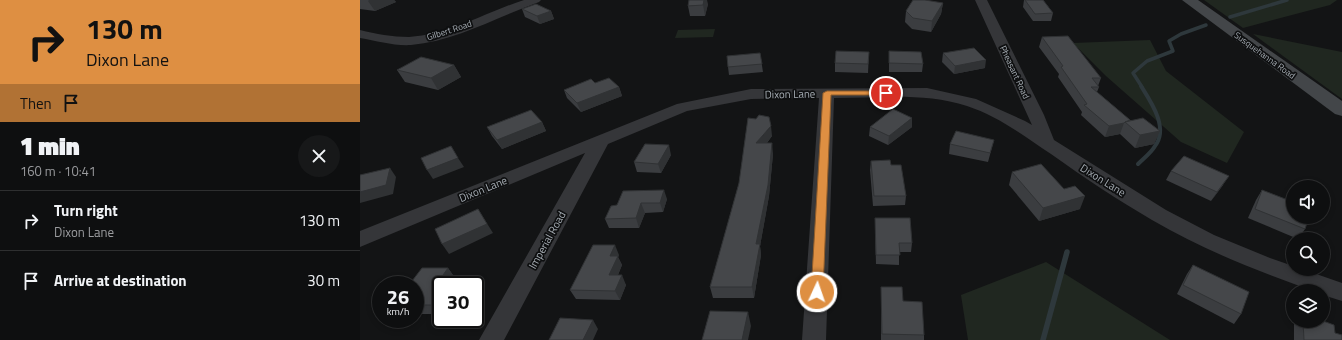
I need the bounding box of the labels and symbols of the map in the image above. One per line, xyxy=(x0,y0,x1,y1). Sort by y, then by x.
street label: Gilbert Road xyxy=(425,17,473,43)
street label: Susquehanna Road xyxy=(1232,28,1298,82)
street label: Pheasant Road xyxy=(997,43,1033,101)
pin xyxy=(869,76,903,110)
street label: Dixon Lane xyxy=(764,86,816,102)
street label: Dixon Lane xyxy=(1077,160,1129,200)
street label: Dixon Lane xyxy=(456,172,510,206)
street label: Imperial Road xyxy=(525,208,570,272)
position arrow xyxy=(796,271,838,313)
speed limit sign: 30 xyxy=(432,276,484,328)

